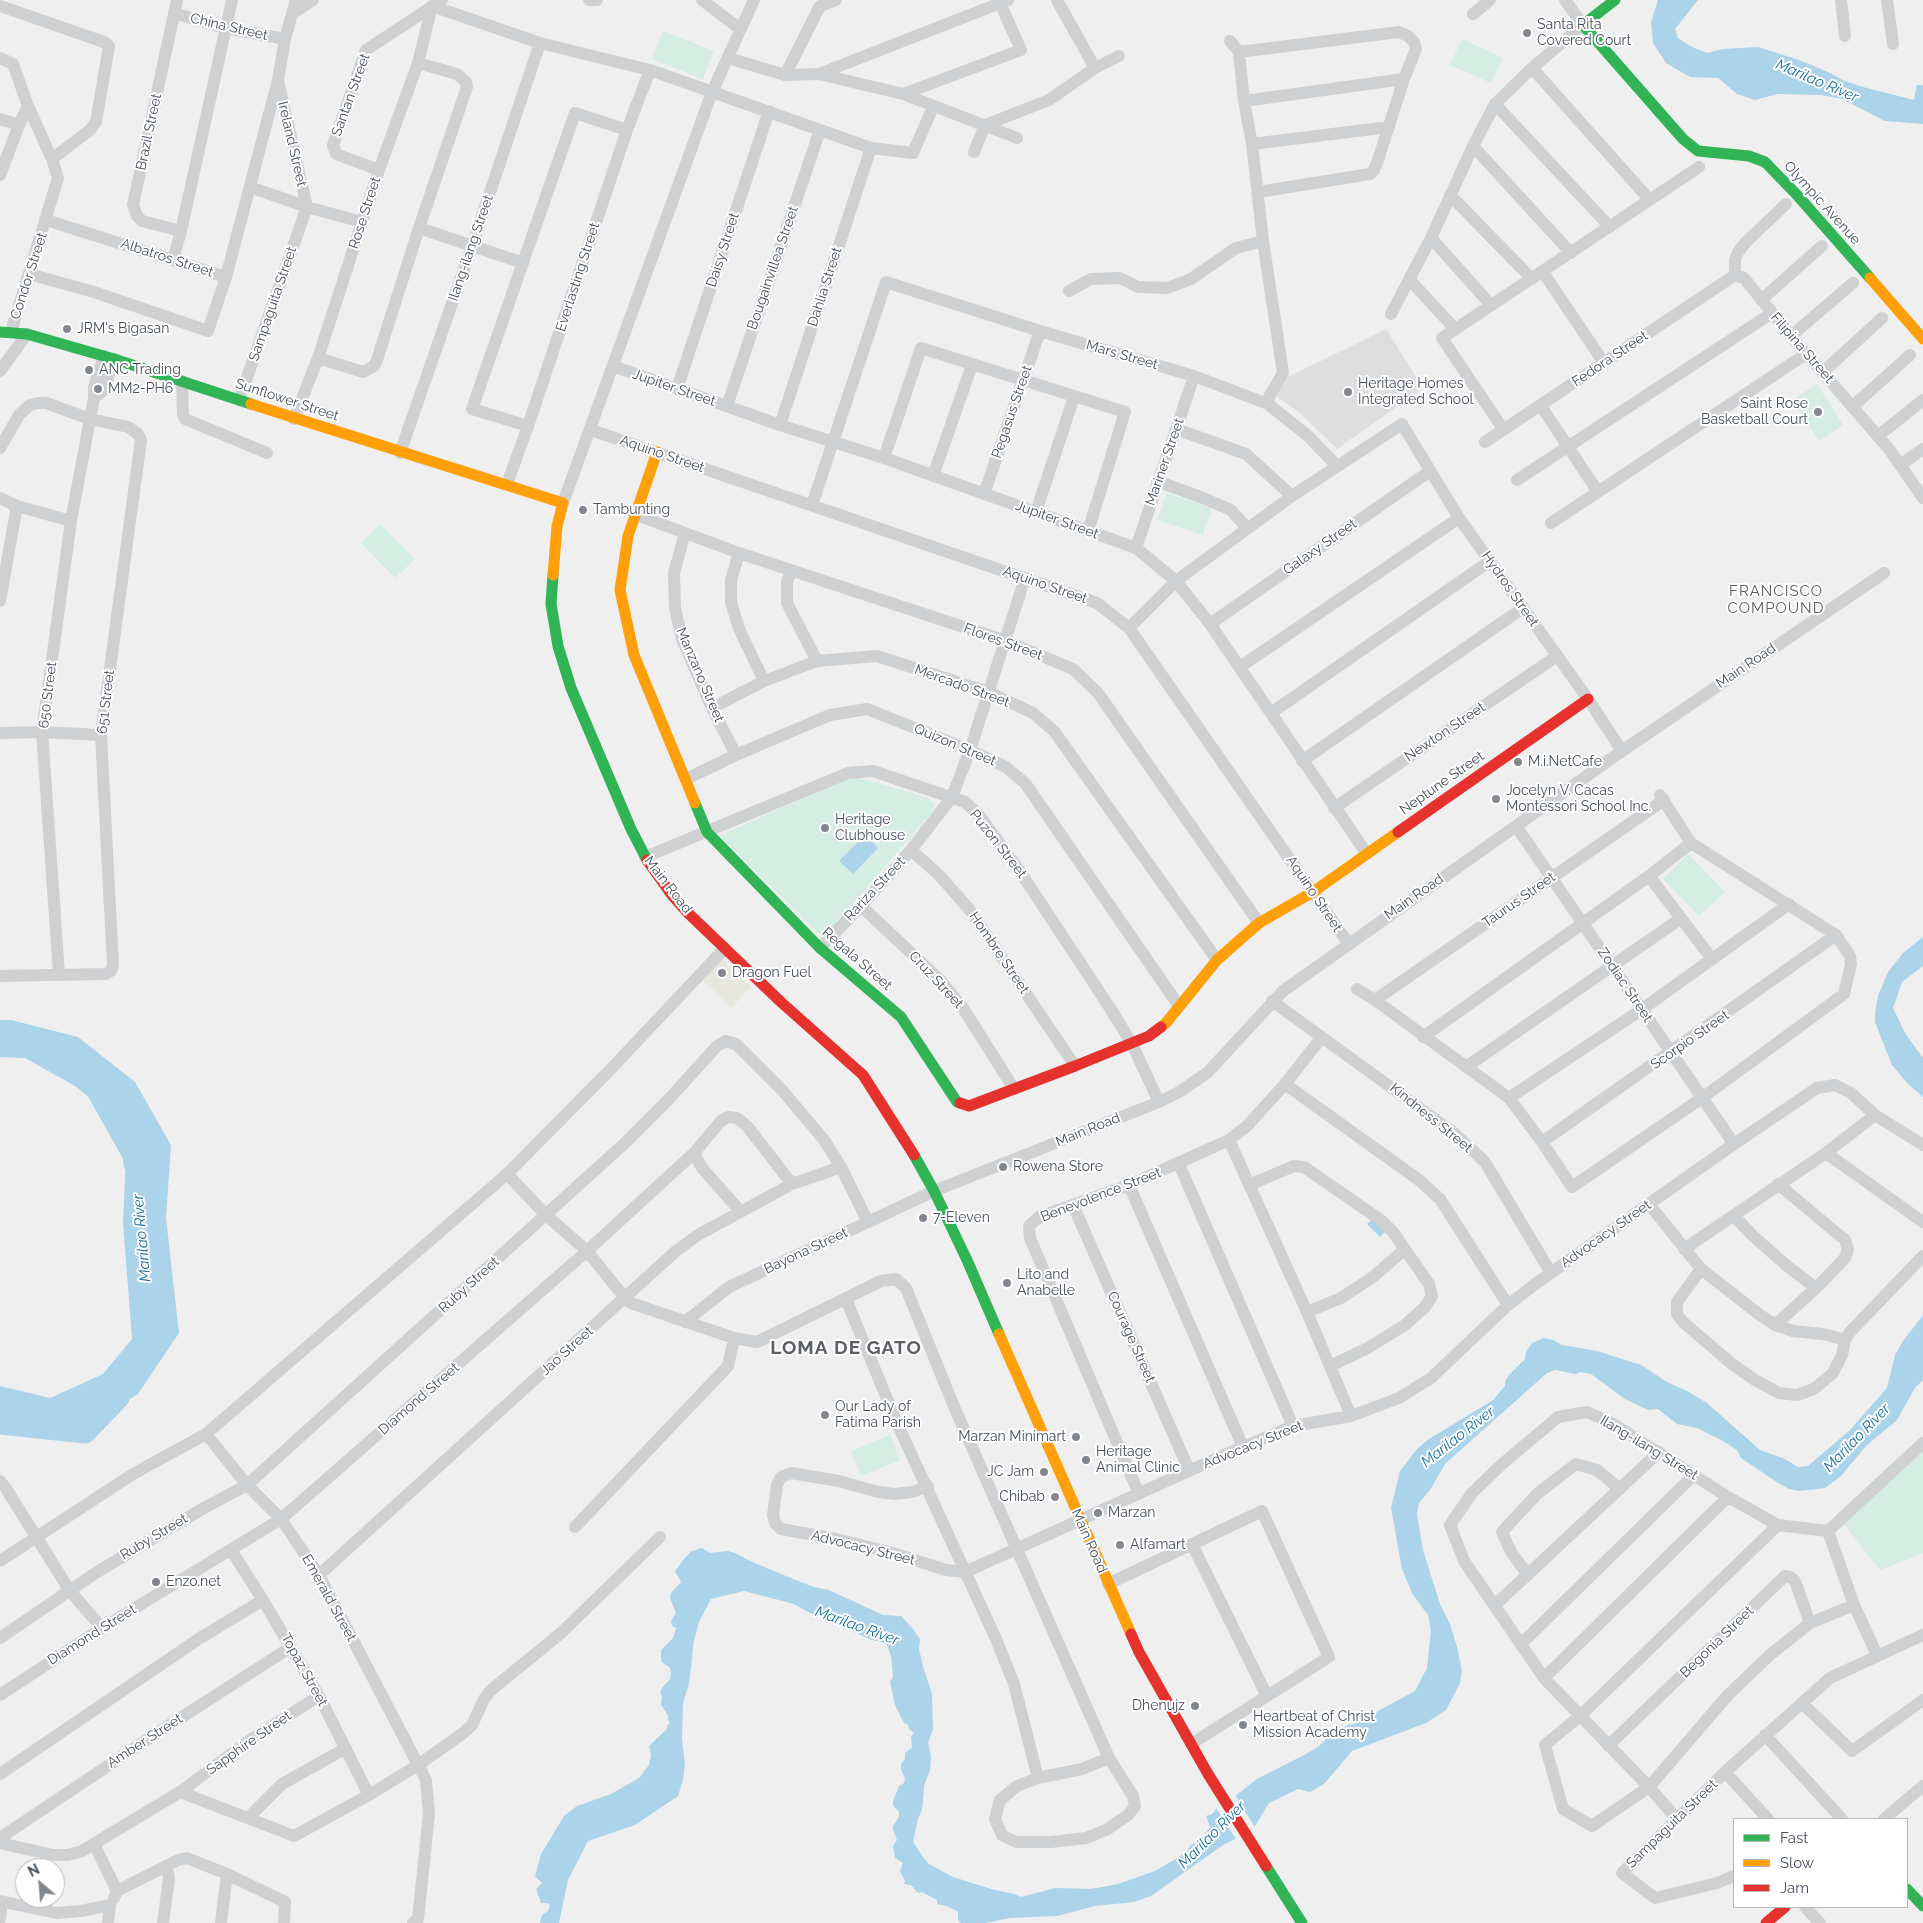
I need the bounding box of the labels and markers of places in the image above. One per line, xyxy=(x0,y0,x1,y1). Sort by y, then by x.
place label: Santa Rita Covered Court xyxy=(1537,17,1631,49)
marker: Santa Rita Covered Court xyxy=(1521,27,1533,39)
place label: JRM's Bigasan xyxy=(77,321,169,337)
marker: JRM's Bigasan xyxy=(61,323,73,335)
place label: ANC Trading xyxy=(99,362,181,378)
marker: ANC Trading xyxy=(83,364,95,376)
place label: Heritage Homes Integrated School xyxy=(1358,376,1473,408)
place label: MM2-PH6 xyxy=(108,381,173,397)
marker: MM2-PH6 xyxy=(92,383,104,395)
marker: Heritage Homes Integrated School xyxy=(1342,386,1354,398)
place label: Saint Rose Basketball Court xyxy=(1701,396,1808,428)
marker: Saint Rose Basketball Court xyxy=(1812,406,1824,418)
place label: Tambunting xyxy=(593,502,670,518)
marker: Tambunting xyxy=(577,504,589,516)
place label: M.i.NetCafe xyxy=(1528,754,1602,770)
marker: M.i.NetCafe xyxy=(1512,756,1524,768)
place label: Jocelyn V. Cacas Montessori School Inc. xyxy=(1506,783,1651,816)
marker: Jocelyn V. Cacas Montessori School Inc. xyxy=(1490,793,1502,805)
place label: Heritage Clubhouse xyxy=(835,812,905,844)
marker: Heritage Clubhouse xyxy=(819,822,831,834)
place label: Dragon Fuel xyxy=(732,965,811,981)
marker: Dragon Fuel xyxy=(716,967,728,979)
place label: Rowena Store xyxy=(1013,1159,1103,1175)
marker: Rowena Store xyxy=(997,1161,1009,1173)
place label: 7-Eleven xyxy=(933,1210,990,1226)
marker: 7-Eleven xyxy=(917,1212,929,1224)
place label: Lito and Anabelle xyxy=(1017,1267,1075,1300)
marker: Lito and Anabelle xyxy=(1001,1277,1013,1289)
place label: Our Lady of Fatima Parish xyxy=(835,1399,921,1431)
marker: Our Lady of Fatima Parish xyxy=(819,1409,831,1421)
place label: Marzan Minimart xyxy=(958,1429,1066,1445)
marker: Marzan Minimart xyxy=(1070,1431,1082,1443)
place label: Heritage Animal Clinic xyxy=(1096,1444,1180,1476)
marker: Heritage Animal Clinic xyxy=(1080,1454,1092,1466)
place label: JC Jam xyxy=(987,1464,1034,1480)
marker: JC Jam xyxy=(1038,1466,1050,1478)
place label: Chibab xyxy=(999,1489,1045,1505)
marker: Chibab xyxy=(1049,1491,1061,1503)
place label: Marzan xyxy=(1108,1505,1155,1521)
marker: Marzan xyxy=(1092,1507,1104,1519)
place label: Alfamart xyxy=(1130,1537,1186,1553)
marker: Alfamart xyxy=(1114,1539,1126,1551)
place label: Enzo.net xyxy=(166,1574,221,1590)
marker: Enzo.net xyxy=(150,1576,162,1588)
place label: Dhenujz xyxy=(1132,1698,1185,1714)
marker: Dhenujz xyxy=(1189,1700,1201,1712)
place label: Heartbeat of Christ Mission Academy xyxy=(1253,1709,1375,1741)
marker: Heartbeat of Christ Mission Academy xyxy=(1237,1719,1249,1731)

